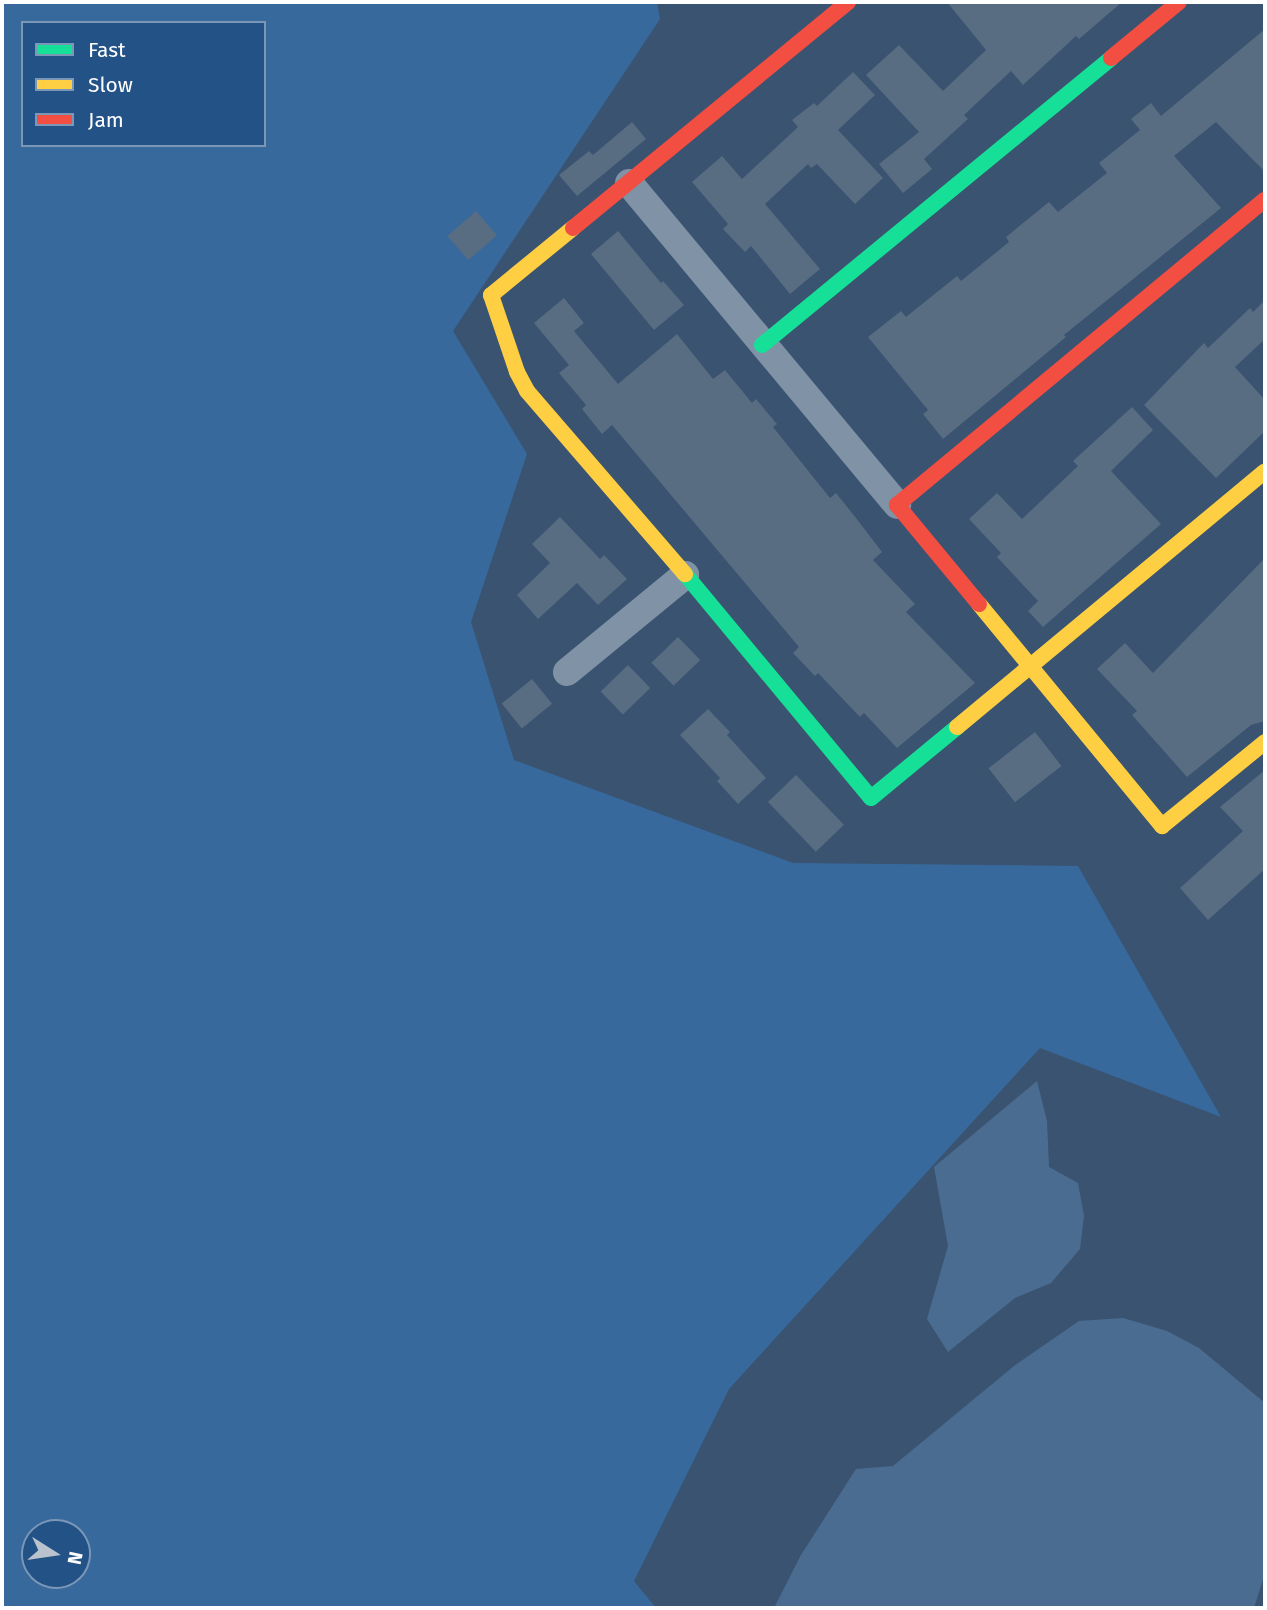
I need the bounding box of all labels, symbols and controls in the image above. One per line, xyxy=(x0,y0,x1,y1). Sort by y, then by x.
legend xyxy=(21,21,266,147)
text: Fast xyxy=(88,37,126,63)
text: Slow xyxy=(88,72,133,98)
text: Jam xyxy=(88,107,124,133)
north arrow xyxy=(21,1519,91,1589)
text: N xyxy=(63,1549,88,1567)

